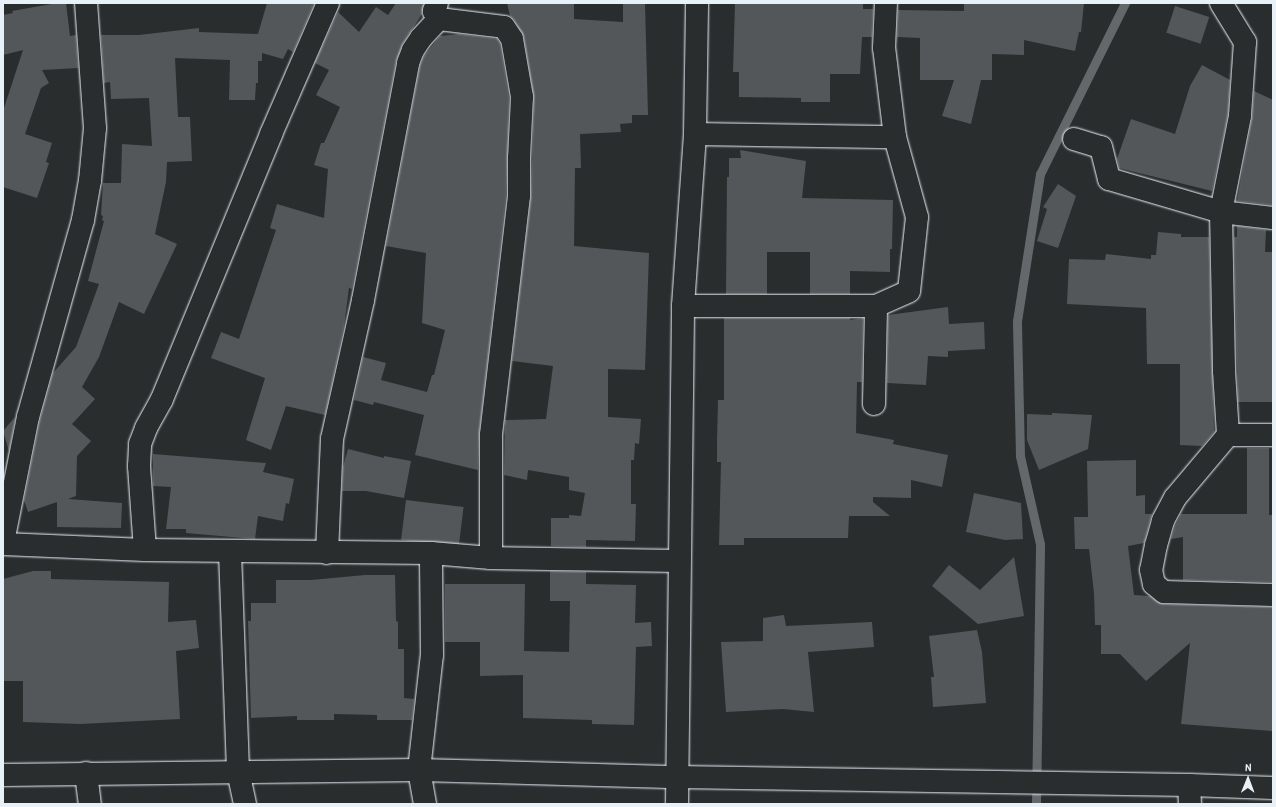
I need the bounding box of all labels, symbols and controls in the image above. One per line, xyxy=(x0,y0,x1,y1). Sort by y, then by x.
north arrow xyxy=(1228,759,1268,799)
text: N xyxy=(1245,760,1251,774)

